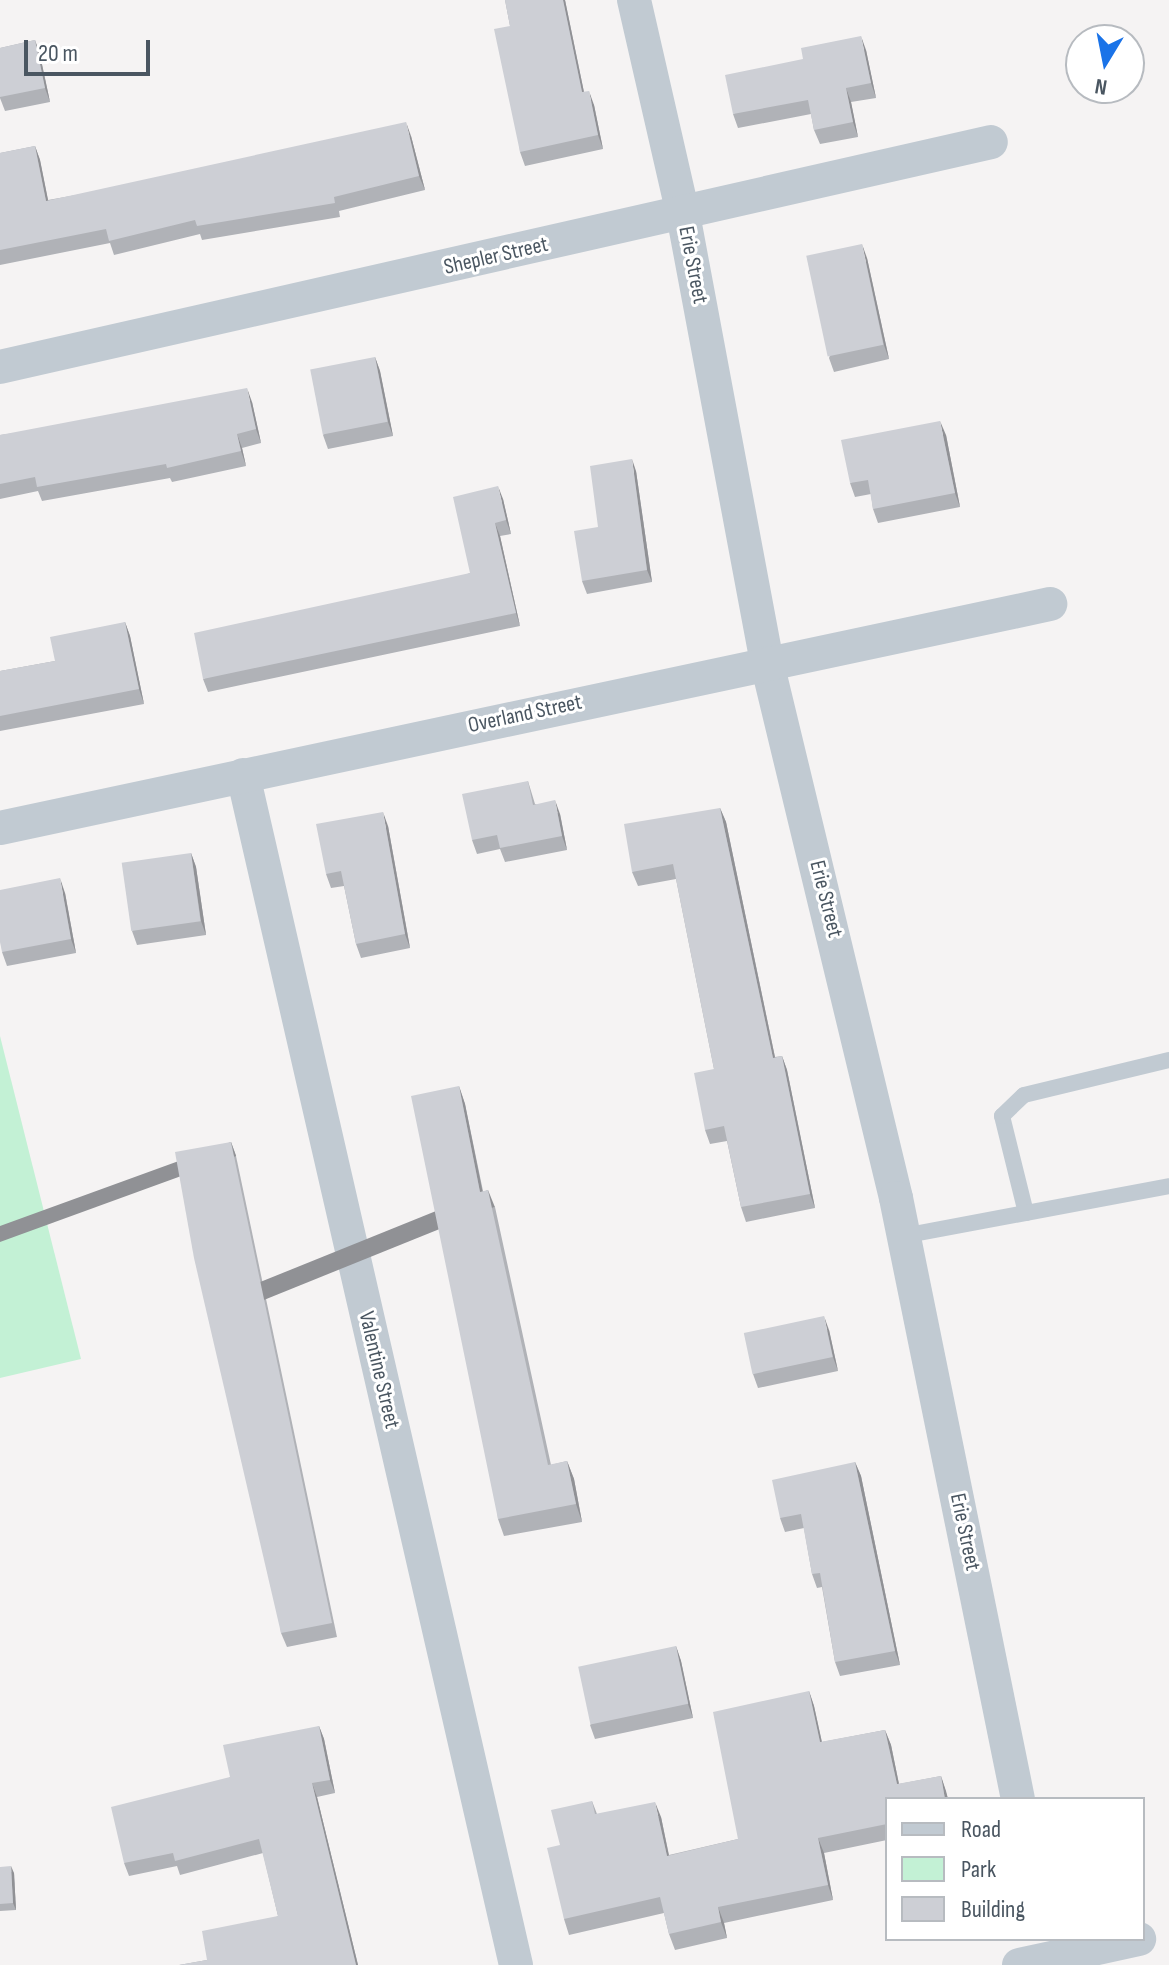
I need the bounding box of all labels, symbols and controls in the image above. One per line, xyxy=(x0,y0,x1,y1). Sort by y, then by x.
scale bar xyxy=(28,24,154,74)
north arrow xyxy=(1065,24,1145,104)
text: 20 m xyxy=(38,39,78,68)
text: N xyxy=(1093,72,1109,100)
street label: Erie Street xyxy=(673,224,713,306)
street label: Shepler Street xyxy=(441,231,551,281)
street label: Overland Street xyxy=(466,689,584,739)
street label: Erie Street xyxy=(804,858,848,940)
street label: Valentine Street xyxy=(353,1309,405,1431)
street label: Erie Street xyxy=(944,1491,986,1573)
legend xyxy=(885,1797,1145,1941)
text: Road xyxy=(961,1815,1001,1844)
text: Park xyxy=(961,1855,996,1884)
text: Building xyxy=(961,1895,1025,1924)

